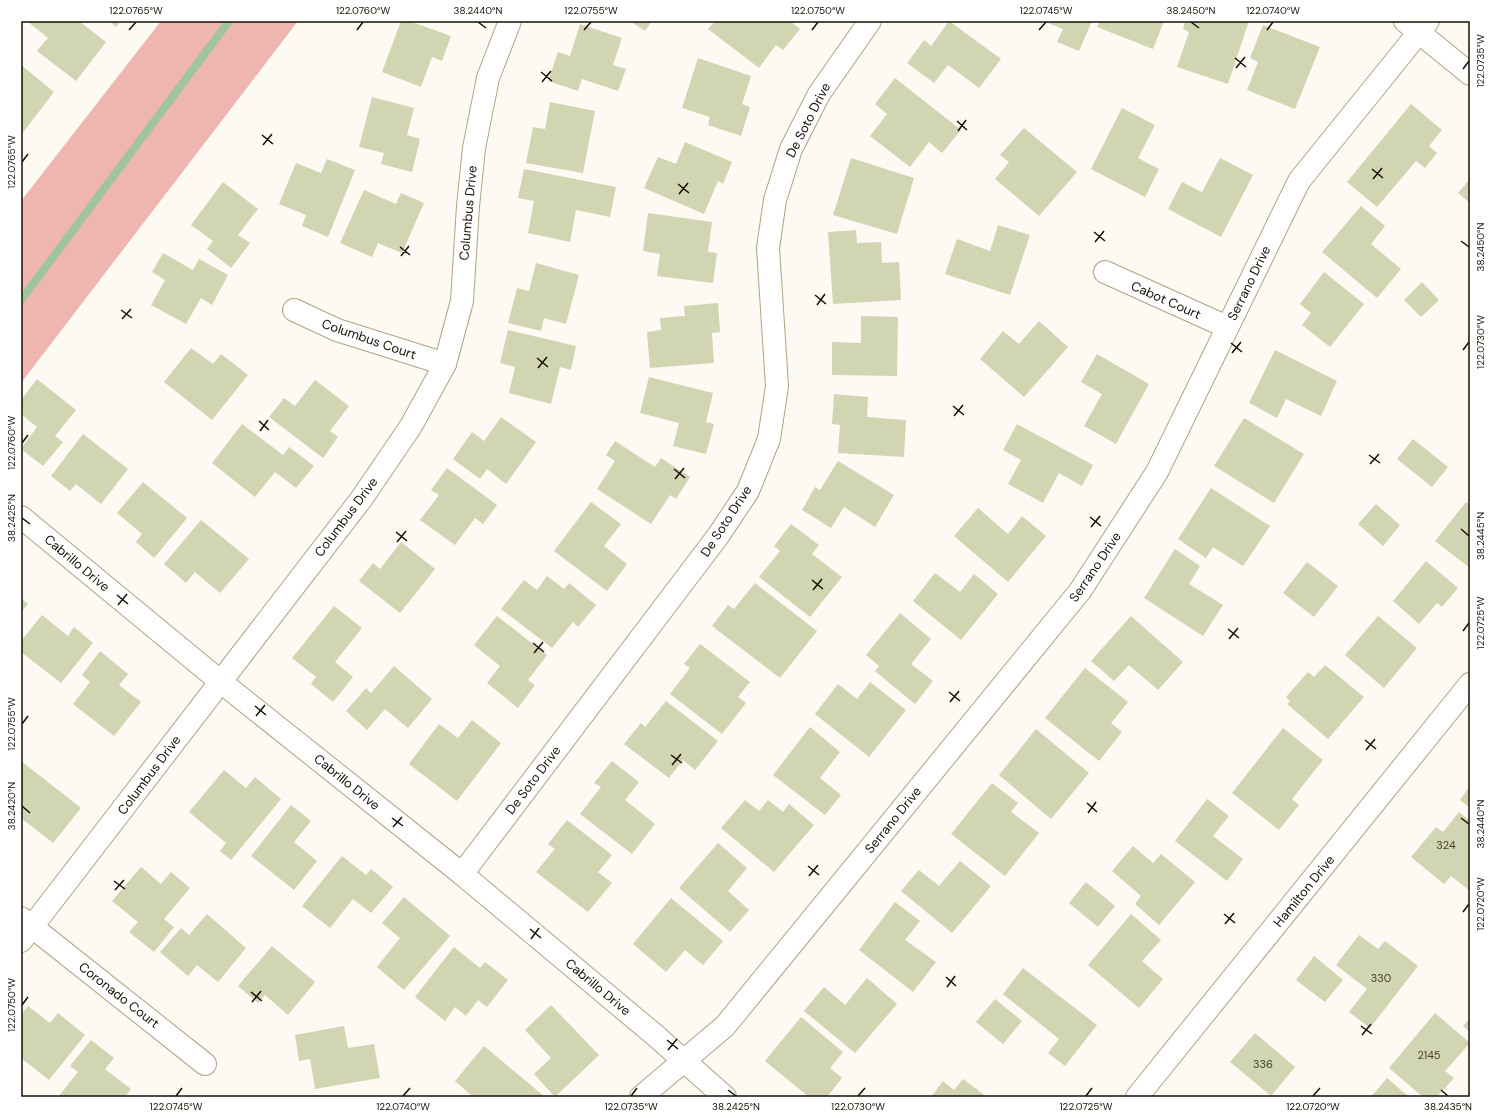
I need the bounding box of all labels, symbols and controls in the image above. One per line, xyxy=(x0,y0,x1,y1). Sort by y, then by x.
text: 122.0765°W xyxy=(109,4,163,17)
text: 122.0760°W xyxy=(336,4,390,17)
text: 38.2440°N xyxy=(454,4,503,17)
text: 122.0755°W xyxy=(564,4,618,17)
text: 122.0750°W xyxy=(791,4,845,17)
text: 122.0745°W xyxy=(1020,4,1073,17)
text: 38.2450°N xyxy=(1167,4,1216,17)
text: 122.0740°W xyxy=(1246,4,1300,17)
text: 122.0735°W xyxy=(1474,34,1487,88)
street label: De Soto Drive xyxy=(782,80,834,160)
text: 122.0765°W xyxy=(5,135,18,189)
street label: Columbus Drive xyxy=(455,165,481,261)
text: 38.2450°N xyxy=(1474,222,1487,271)
street label: Serrano Drive xyxy=(1224,243,1274,323)
street label: Cabot Court xyxy=(1128,277,1204,323)
street label: Columbus Court xyxy=(319,315,419,363)
text: 122.0730°W xyxy=(1474,315,1487,369)
text: 122.0760°W xyxy=(5,416,18,470)
street label: Columbus Drive xyxy=(311,474,381,560)
street label: De Soto Drive xyxy=(697,482,755,560)
text: 38.2425°N xyxy=(5,494,18,542)
text: 38.2445°N xyxy=(1474,512,1487,560)
street label: Serrano Drive xyxy=(1065,529,1125,605)
street label: Cabrillo Drive xyxy=(41,531,113,595)
text: 122.0725°W xyxy=(1474,596,1487,649)
text: 122.0755°W xyxy=(5,697,18,751)
street label: Columbus Drive xyxy=(114,732,184,818)
street label: De Soto Drive xyxy=(502,742,564,818)
street label: Cabrillo Drive xyxy=(310,750,384,814)
text: 38.2420°N xyxy=(5,782,18,830)
street label: Serrano Drive xyxy=(861,783,925,857)
text: 38.2440°N xyxy=(1474,799,1487,848)
house number: 324 xyxy=(1436,838,1456,852)
street label: Hamilton Drive xyxy=(1270,852,1338,930)
text: 122.0720°W xyxy=(1474,877,1487,931)
street label: Cabrillo Drive xyxy=(562,955,634,1019)
street label: Coronado Court xyxy=(75,958,163,1032)
house number: 330 xyxy=(1371,971,1391,985)
text: 122.0750°W xyxy=(5,978,18,1032)
house number: 2145 xyxy=(1417,1048,1441,1062)
house number: 336 xyxy=(1253,1057,1273,1071)
text: 122.0745°W xyxy=(150,1100,203,1113)
text: 122.0740°W xyxy=(376,1100,430,1113)
text: 122.0735°W xyxy=(604,1100,658,1113)
text: 38.2425°N xyxy=(712,1100,760,1113)
text: 122.0730°W xyxy=(831,1100,885,1113)
text: 122.0725°W xyxy=(1060,1100,1113,1113)
text: 122.0720°W xyxy=(1286,1100,1340,1113)
text: 38.2435°N xyxy=(1424,1100,1472,1113)

